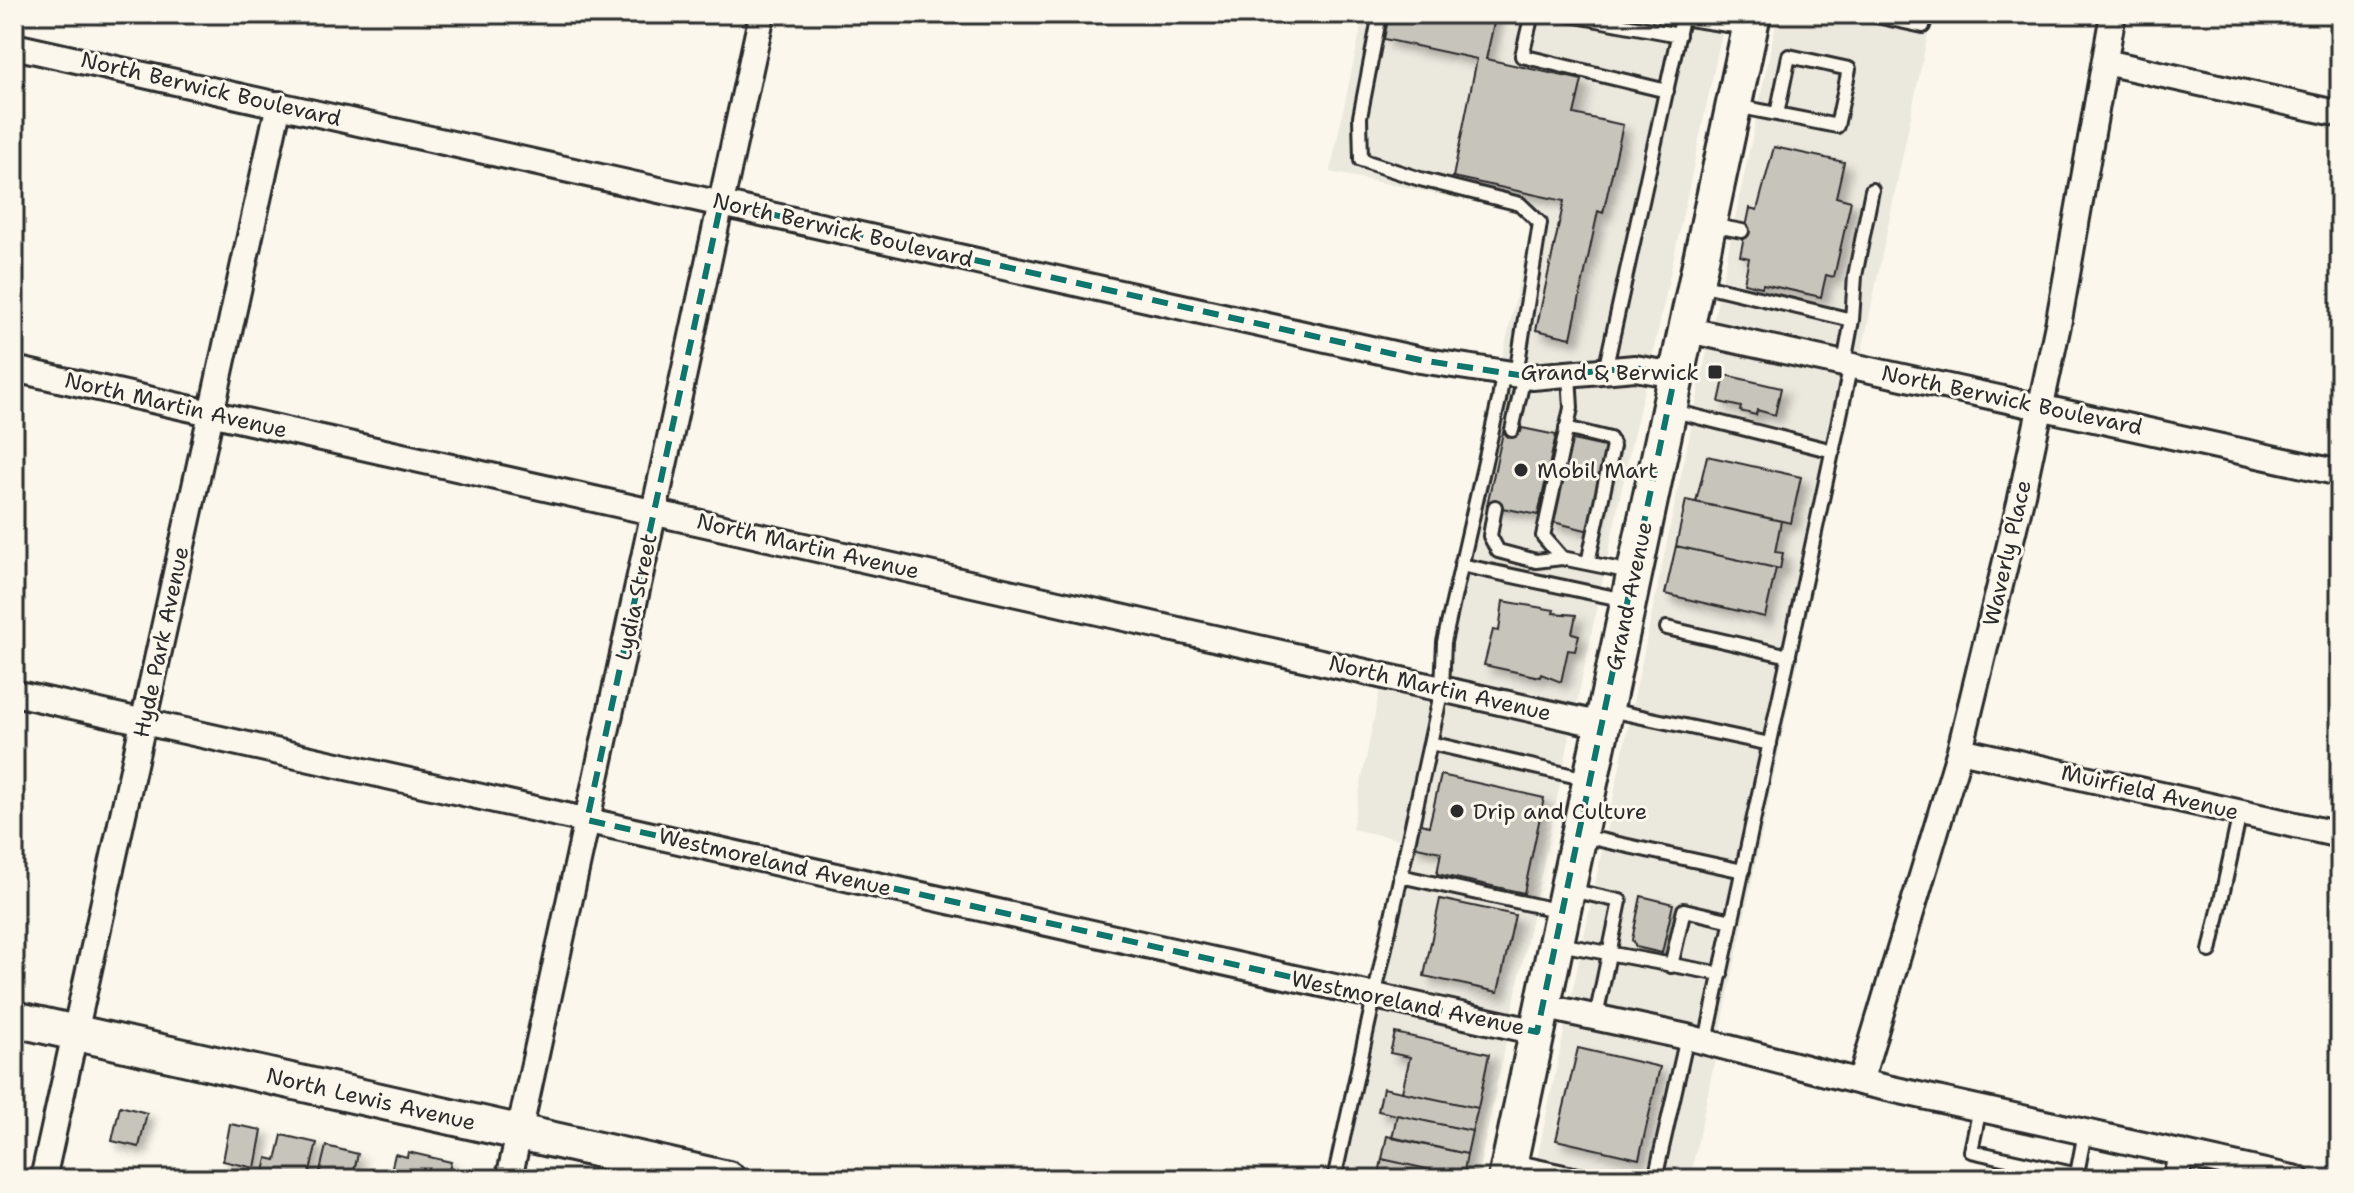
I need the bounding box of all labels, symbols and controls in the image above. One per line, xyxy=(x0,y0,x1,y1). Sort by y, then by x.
street label: North Berwick Boulevard xyxy=(78,45,344,133)
street label: North Berwick Boulevard xyxy=(710,186,976,274)
place label: Grand & Berwick xyxy=(1520,358,1699,387)
street label: North Berwick Boulevard xyxy=(1879,358,2145,442)
marker: Grand & Berwick xyxy=(1706,363,1724,381)
street label: North Martin Avenue xyxy=(62,365,290,445)
place label: Mobil Mart xyxy=(1537,456,1658,485)
marker: Mobil Mart xyxy=(1512,461,1530,479)
street label: Waverly Place xyxy=(1976,477,2038,629)
street label: North Martin Avenue xyxy=(694,506,922,586)
street label: Grand Avenue xyxy=(1599,519,1659,673)
street label: Lydia Street xyxy=(608,531,664,663)
street label: Hyde Park Avenue xyxy=(127,544,195,740)
street label: North Martin Avenue xyxy=(1326,648,1554,728)
street label: Muirfield Avenue xyxy=(2059,758,2241,826)
place label: Drip and Culture xyxy=(1473,797,1647,826)
marker: Drip and Culture xyxy=(1448,802,1466,820)
street label: Westmoreland Avenue xyxy=(656,821,894,903)
street label: Westmoreland Avenue xyxy=(1288,964,1528,1042)
street label: North Lewis Avenue xyxy=(263,1061,479,1137)

